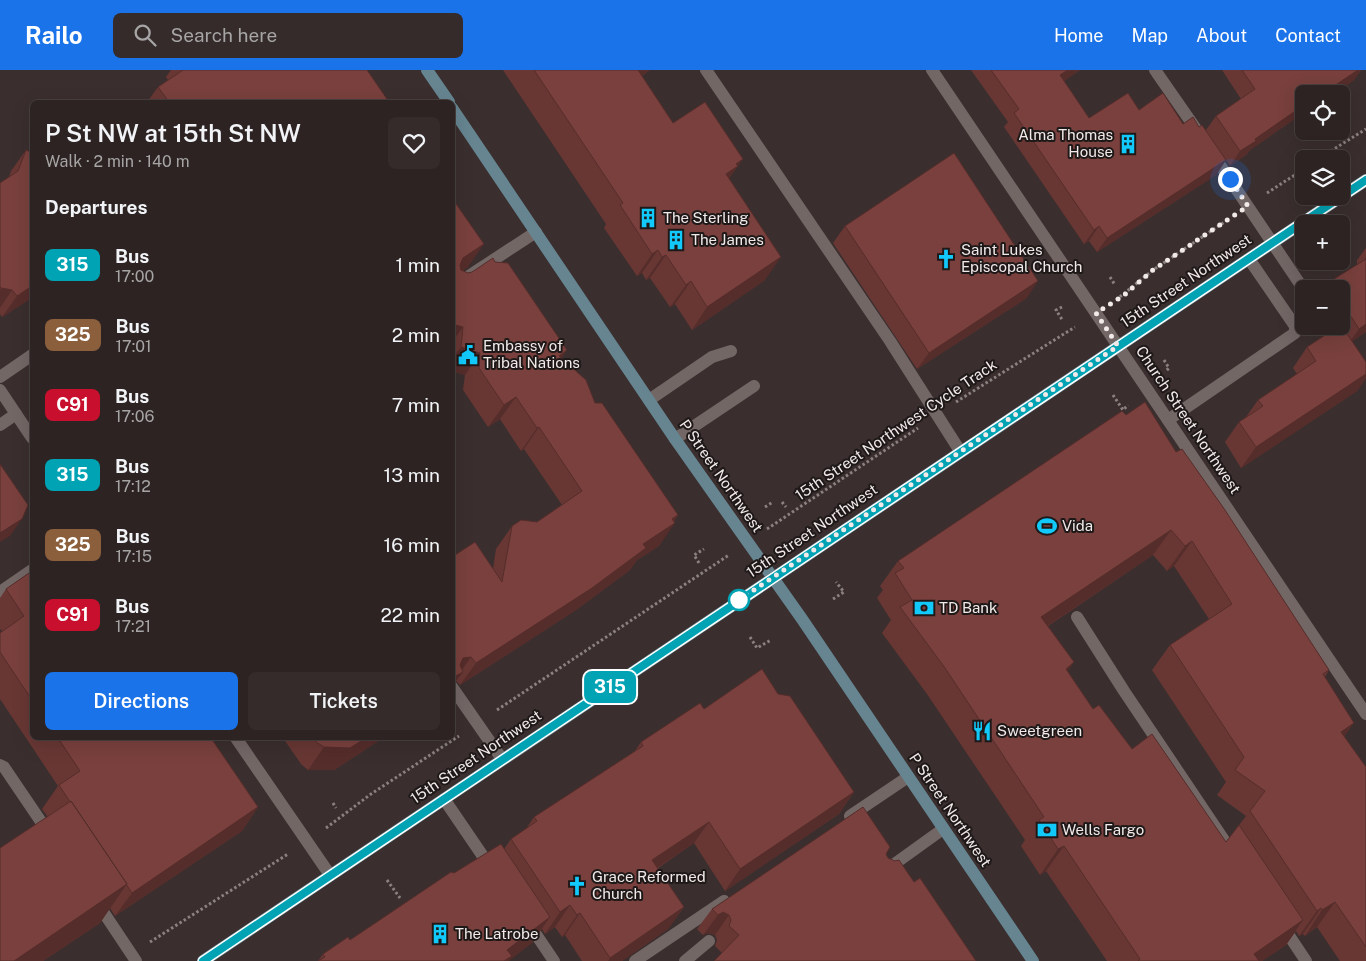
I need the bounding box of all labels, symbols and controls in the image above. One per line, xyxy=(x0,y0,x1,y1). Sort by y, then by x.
search box xyxy=(113,13,463,58)
text: Railo xyxy=(25,21,83,49)
icon: search xyxy=(131,21,159,49)
text: Search here xyxy=(171,24,277,46)
text: Home xyxy=(1054,25,1104,46)
text: Map xyxy=(1132,25,1168,46)
text: About xyxy=(1196,25,1247,46)
text: Contact xyxy=(1275,25,1341,46)
map controls xyxy=(1295,85,1350,335)
button: locate xyxy=(1295,85,1350,140)
button: heart xyxy=(388,117,440,169)
text: P St NW at 15th St NW xyxy=(45,119,301,147)
place label: Alma Thomas House xyxy=(1018,126,1113,160)
building icon: Alma Thomas House xyxy=(1117,133,1139,155)
button: layers xyxy=(1295,150,1350,205)
text: Walk · 2 min · 140 m xyxy=(45,152,190,171)
your location xyxy=(1218,167,1243,192)
text: Departures xyxy=(45,196,148,218)
building icon: The Sterling xyxy=(637,207,659,229)
place label: The Sterling xyxy=(663,209,749,226)
button: + xyxy=(1295,215,1350,270)
building icon: The James xyxy=(665,229,687,251)
street label: 15th Street Northwest xyxy=(1117,230,1254,331)
place label: The James xyxy=(691,231,764,248)
place label: Saint Lukes Episcopal Church xyxy=(961,241,1082,275)
text: Bus xyxy=(115,245,149,267)
church icon: Saint Lukes Episcopal Church xyxy=(935,248,957,270)
text: 315 xyxy=(57,254,88,275)
text: 1 min xyxy=(395,254,440,276)
text: 17:00 xyxy=(115,267,154,286)
button: − xyxy=(1295,280,1350,335)
text: Bus xyxy=(116,315,150,337)
text: 325 xyxy=(55,324,91,345)
text: 2 min xyxy=(392,324,440,346)
text: 17:01 xyxy=(116,337,152,356)
place label: Embassy of Tribal Nations xyxy=(483,337,580,371)
street label: Church Street Northwest xyxy=(1133,343,1244,497)
public building icon: Embassy of Tribal Nations xyxy=(457,344,479,366)
street label: 15th Street Northwest Cycle Track xyxy=(792,356,1000,503)
text: Bus xyxy=(115,385,149,407)
text: C91 xyxy=(56,394,89,415)
text: 7 min xyxy=(392,394,440,416)
text: 17:06 xyxy=(115,407,154,426)
street label: P Street Northwest xyxy=(676,416,767,535)
text: Bus xyxy=(115,455,149,477)
text: 315 xyxy=(57,464,88,485)
text: 13 min xyxy=(383,464,440,486)
text: 17:12 xyxy=(115,477,151,496)
street label: 15th Street Northwest xyxy=(743,480,880,581)
sports icon: Vida xyxy=(1036,515,1058,537)
place label: Vida xyxy=(1062,517,1093,534)
text: Bus xyxy=(116,525,150,547)
text: 325 xyxy=(55,534,91,555)
text: 16 min xyxy=(384,534,440,556)
text: 17:15 xyxy=(116,547,152,566)
unlabelled marker xyxy=(728,589,750,611)
text: Bus xyxy=(115,595,149,617)
bank icon: TD Bank xyxy=(913,597,935,619)
place label: TD Bank xyxy=(939,599,997,616)
text: C91 xyxy=(56,604,89,625)
text: 22 min xyxy=(381,604,440,626)
text: 17:21 xyxy=(115,617,151,636)
line badge: 315 xyxy=(581,671,639,703)
button: Directions xyxy=(45,672,238,730)
button: Tickets xyxy=(248,672,440,730)
text: 315 xyxy=(594,676,626,697)
street label: 15th Street Northwest xyxy=(407,706,544,807)
restaurant icon: Sweetgreen xyxy=(971,720,993,742)
place label: Sweetgreen xyxy=(997,722,1082,739)
street label: P Street Northwest xyxy=(906,750,995,870)
bank icon: Wells Fargo xyxy=(1036,819,1058,841)
place label: Wells Fargo xyxy=(1062,821,1144,838)
place label: Grace Reformed Church xyxy=(592,868,706,902)
church icon: Grace Reformed Church xyxy=(566,875,588,897)
building icon: The Latrobe xyxy=(429,923,451,945)
place label: The Latrobe xyxy=(455,925,539,942)

